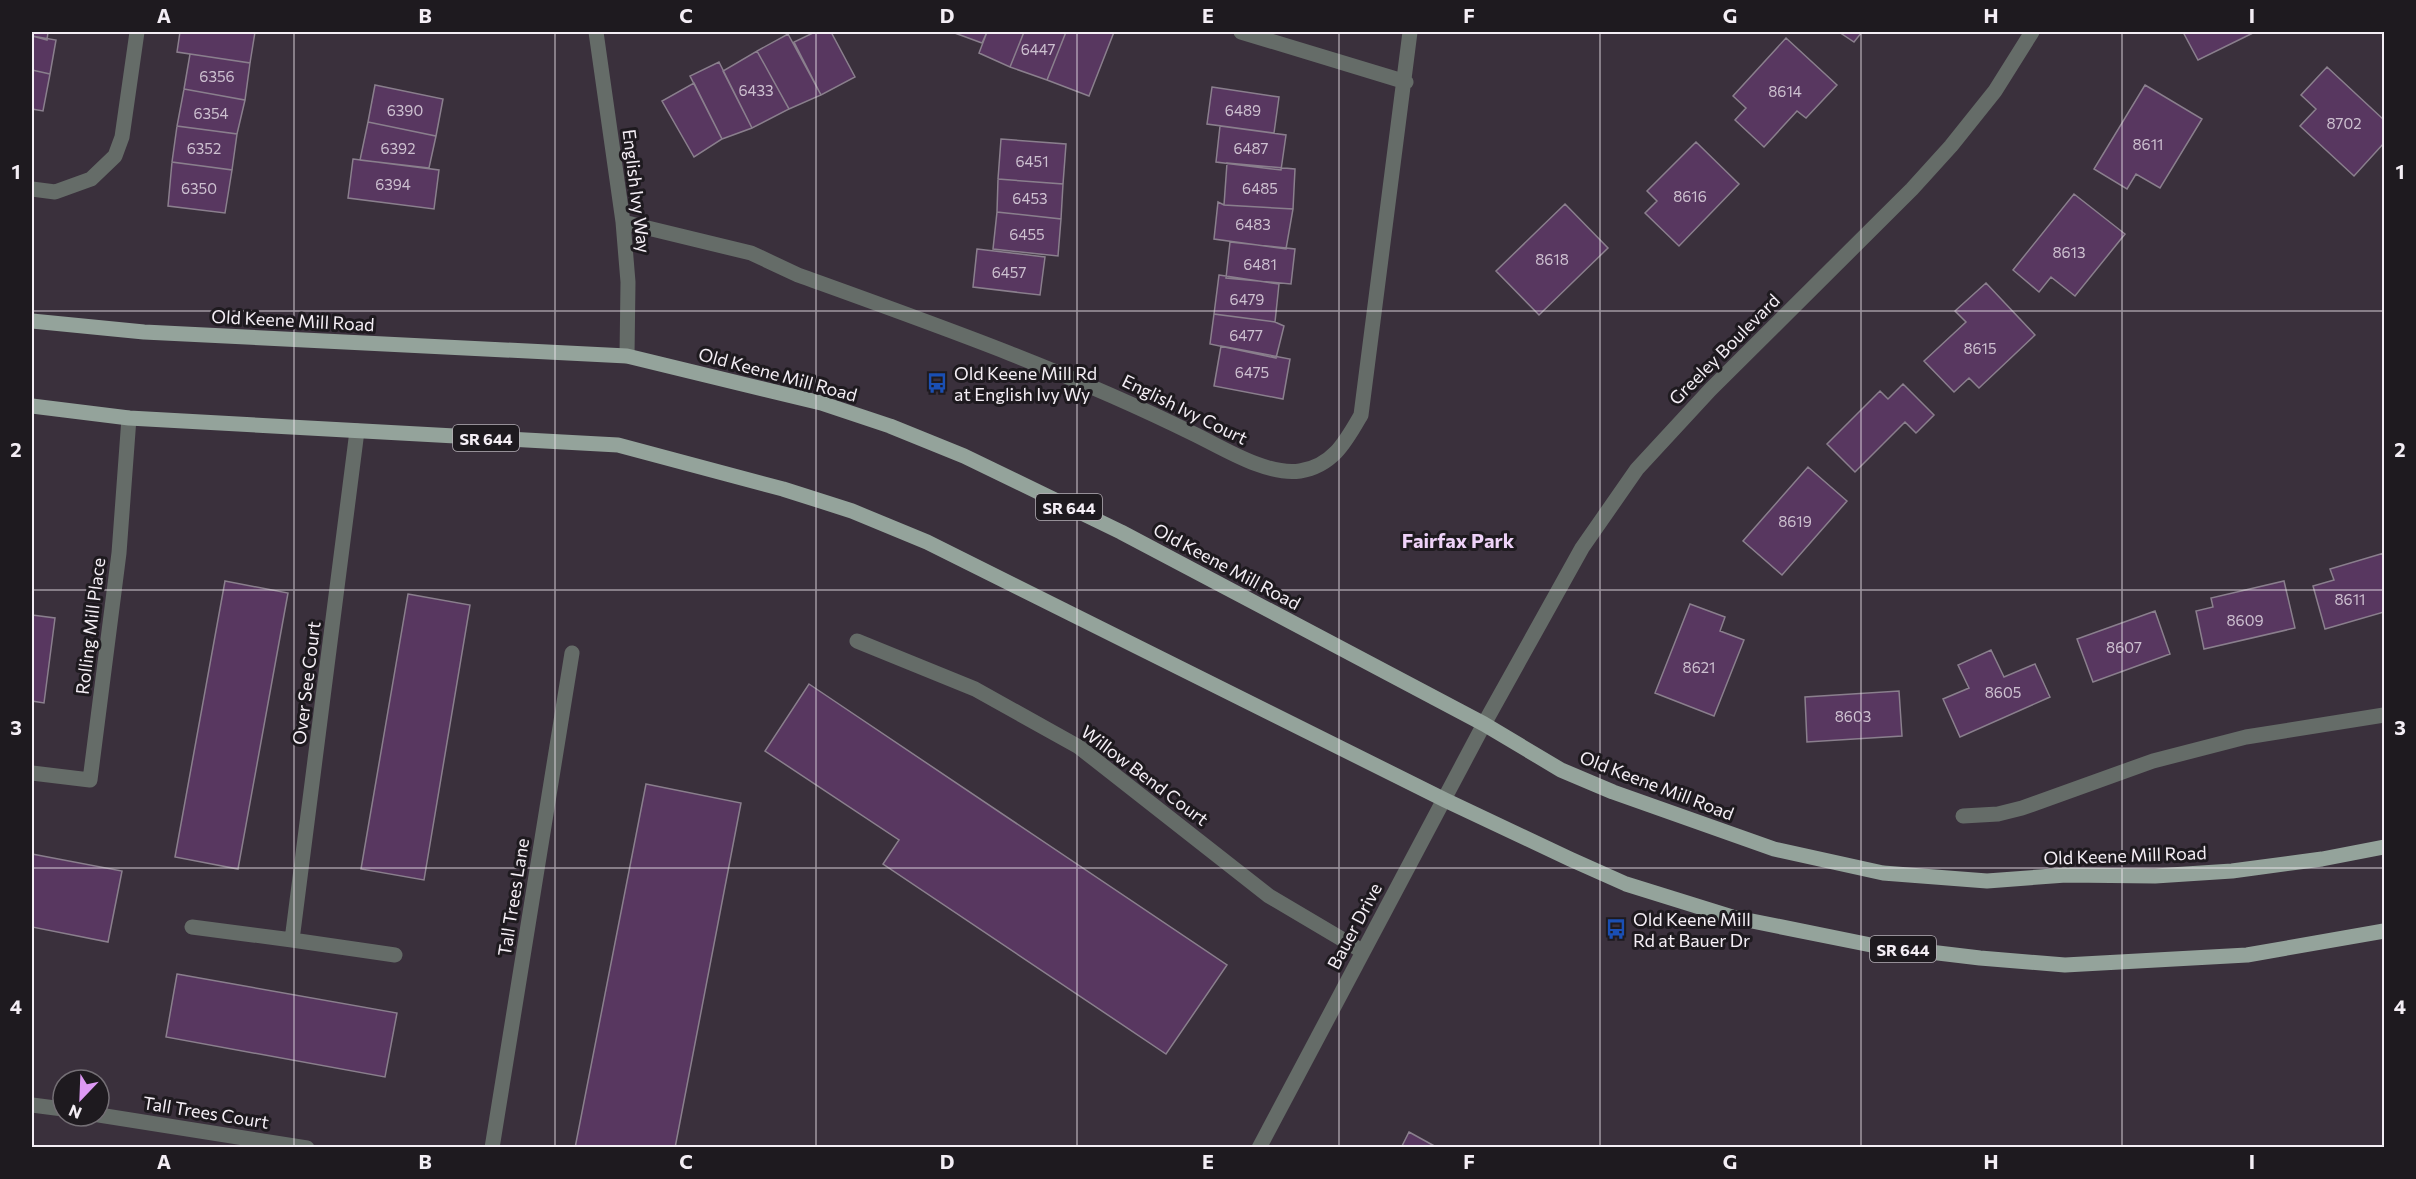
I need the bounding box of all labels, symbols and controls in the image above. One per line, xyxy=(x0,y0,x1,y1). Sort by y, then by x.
text: A xyxy=(157,3,171,27)
text: B xyxy=(418,3,432,27)
text: C xyxy=(679,3,693,27)
text: D xyxy=(940,3,954,27)
text: E xyxy=(1202,3,1214,27)
text: F xyxy=(1463,3,1475,27)
text: G xyxy=(1723,3,1737,27)
text: H xyxy=(1984,3,1999,27)
text: I xyxy=(2249,3,2255,27)
house number: 6447 xyxy=(1021,40,1055,58)
house number: 6356 xyxy=(199,67,235,85)
house number: 6433 xyxy=(738,81,774,99)
house number: 8614 xyxy=(1768,82,1802,100)
house number: 6390 xyxy=(387,101,423,119)
house number: 6489 xyxy=(1225,101,1261,119)
house number: 6354 xyxy=(193,104,229,122)
house number: 8702 xyxy=(2327,114,2362,132)
street label: English Ivy Way xyxy=(618,128,656,254)
house number: 8611 xyxy=(2132,135,2164,153)
house number: 6352 xyxy=(187,139,221,157)
house number: 6392 xyxy=(380,139,416,157)
house number: 6487 xyxy=(1233,139,1269,157)
house number: 6451 xyxy=(1015,152,1049,170)
text: 1 xyxy=(11,159,21,183)
text: 1 xyxy=(2395,159,2405,183)
house number: 6394 xyxy=(375,175,411,193)
house number: 6350 xyxy=(181,179,217,197)
house number: 6485 xyxy=(1242,179,1278,197)
house number: 8616 xyxy=(1673,187,1707,205)
house number: 6453 xyxy=(1012,189,1048,207)
house number: 6483 xyxy=(1235,215,1271,233)
house number: 6455 xyxy=(1009,225,1045,243)
house number: 8613 xyxy=(2052,243,2086,261)
house number: 8618 xyxy=(1535,250,1569,268)
house number: 6481 xyxy=(1243,255,1277,273)
house number: 6457 xyxy=(992,263,1026,281)
street label: Greeley Boulevard xyxy=(1664,289,1784,409)
house number: 6479 xyxy=(1230,290,1264,308)
street label: Old Keene Mill Road xyxy=(211,305,375,335)
house number: 6477 xyxy=(1229,326,1263,344)
house number: 8615 xyxy=(1963,339,1997,357)
street label: Old Keene Mill Road xyxy=(696,342,860,406)
place label: Old Keene Mill Rd at English Ivy Wy xyxy=(954,362,1097,405)
house number: 6475 xyxy=(1235,363,1269,381)
street label: English Ivy Court xyxy=(1119,369,1251,449)
bus stop icon: Old Keene Mill Rd at English Ivy Wy xyxy=(925,371,949,395)
road number: SR 644 xyxy=(453,425,519,451)
text: 2 xyxy=(10,437,22,461)
text: 2 xyxy=(2394,437,2406,461)
road number: SR 644 xyxy=(1036,494,1102,520)
house number: 8619 xyxy=(1778,512,1812,530)
street label: Old Keene Mill Road xyxy=(1150,518,1304,614)
district label: Fairfax Park xyxy=(1402,528,1515,552)
street label: Rolling Mill Place xyxy=(71,556,109,696)
house number: 8611 xyxy=(2334,590,2366,608)
house number: 8609 xyxy=(2226,611,2264,629)
street label: Over See Court xyxy=(287,620,325,746)
house number: 8607 xyxy=(2106,638,2142,656)
house number: 8621 xyxy=(1683,658,1715,676)
house number: 8605 xyxy=(1985,683,2021,701)
house number: 8603 xyxy=(1835,707,1871,725)
text: 3 xyxy=(10,715,22,739)
text: 3 xyxy=(2394,715,2406,739)
street label: Willow Bend Court xyxy=(1077,720,1213,830)
street label: Old Keene Mill Road xyxy=(1577,745,1737,825)
street label: Tall Trees Lane xyxy=(493,836,533,958)
street label: Old Keene Mill Road xyxy=(2043,841,2207,869)
street label: Bauer Drive xyxy=(1322,879,1386,973)
place label: Old Keene Mill Rd at Bauer Dr xyxy=(1633,908,1751,951)
bus stop icon: Old Keene Mill Rd at Bauer Dr xyxy=(1604,917,1628,941)
road number: SR 644 xyxy=(1870,936,1936,962)
text: 4 xyxy=(10,994,22,1018)
text: 4 xyxy=(2394,994,2406,1018)
north arrow xyxy=(51,1068,111,1128)
street label: Tall Trees Court xyxy=(141,1091,271,1133)
text: N xyxy=(66,1101,84,1123)
text: A xyxy=(157,1149,171,1173)
text: B xyxy=(418,1149,432,1173)
text: C xyxy=(679,1149,693,1173)
text: D xyxy=(940,1149,954,1173)
text: E xyxy=(1202,1149,1214,1173)
text: F xyxy=(1463,1149,1475,1173)
text: G xyxy=(1723,1149,1737,1173)
text: H xyxy=(1984,1149,1999,1173)
text: I xyxy=(2249,1149,2255,1173)

